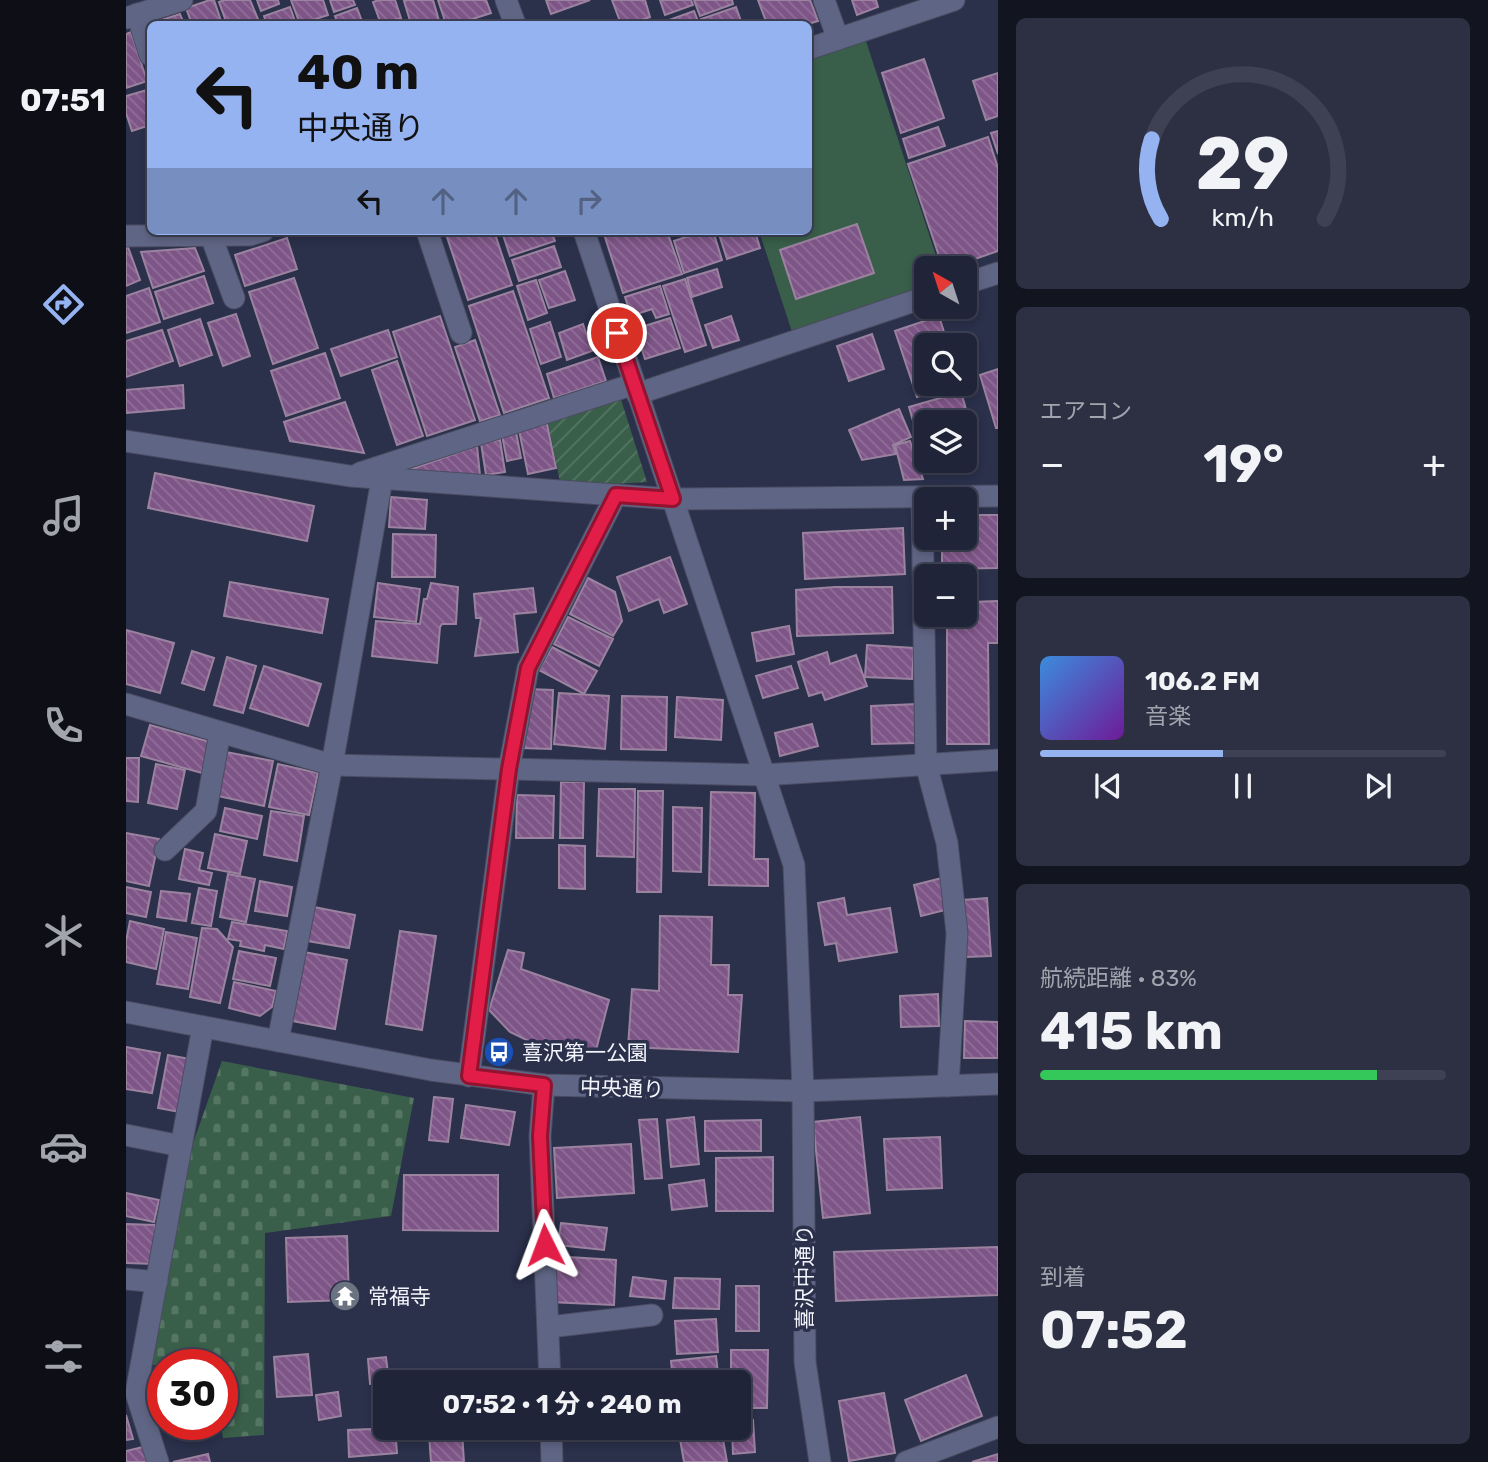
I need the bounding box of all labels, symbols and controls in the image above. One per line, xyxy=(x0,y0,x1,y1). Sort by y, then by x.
text: 40 m xyxy=(297,43,419,101)
icon: left xyxy=(182,49,273,140)
text: 07:51 xyxy=(20,81,106,119)
text: 中央通り xyxy=(297,109,425,147)
text: 29 xyxy=(1196,122,1290,208)
icon: left xyxy=(351,182,389,220)
icon: ahead xyxy=(424,182,462,220)
icon: ahead xyxy=(497,182,535,220)
icon: right xyxy=(570,182,608,220)
text: km/h xyxy=(1212,203,1274,232)
north arrow xyxy=(914,256,976,318)
map controls xyxy=(914,256,977,627)
icon: directions xyxy=(39,280,88,329)
pin xyxy=(587,303,647,363)
icon: arrive xyxy=(598,314,636,352)
button: search xyxy=(914,333,977,396)
text: エアコン xyxy=(1040,397,1132,425)
button: layers xyxy=(914,410,977,473)
text: 19° xyxy=(1203,433,1284,495)
text: − xyxy=(1040,441,1065,487)
text: + xyxy=(1422,441,1446,487)
button: + xyxy=(914,487,977,550)
icon: music xyxy=(39,491,88,540)
button: − xyxy=(914,564,977,627)
text: 106.2 FM xyxy=(1145,666,1260,697)
icon: phone xyxy=(39,701,88,750)
text: 音楽 xyxy=(1145,702,1191,730)
icon: previous xyxy=(1089,767,1127,805)
icon: pause xyxy=(1224,767,1262,805)
icon: next xyxy=(1359,767,1397,805)
icon: climate xyxy=(39,911,88,960)
text: 航続距離 · 83% xyxy=(1040,964,1197,992)
text: 415 km xyxy=(1040,1000,1223,1062)
bus stop icon: 喜沢第一公園 xyxy=(482,1035,516,1069)
place label: 喜沢第一公園 xyxy=(522,1040,648,1065)
street label: 中央通り xyxy=(580,1074,664,1102)
icon: car xyxy=(39,1122,88,1171)
position arrow xyxy=(508,1208,582,1282)
street label: 喜沢中通り xyxy=(792,1225,817,1330)
text: 到着 xyxy=(1040,1263,1086,1291)
temple icon: 常福寺 xyxy=(328,1279,362,1313)
place label: 常福寺 xyxy=(368,1284,431,1309)
text: 07:52 xyxy=(1040,1299,1188,1361)
icon: filters xyxy=(39,1332,88,1381)
speed limit sign: 30 xyxy=(147,1349,238,1440)
text: 07:52 · 1 分 · 240 m xyxy=(442,1389,682,1420)

